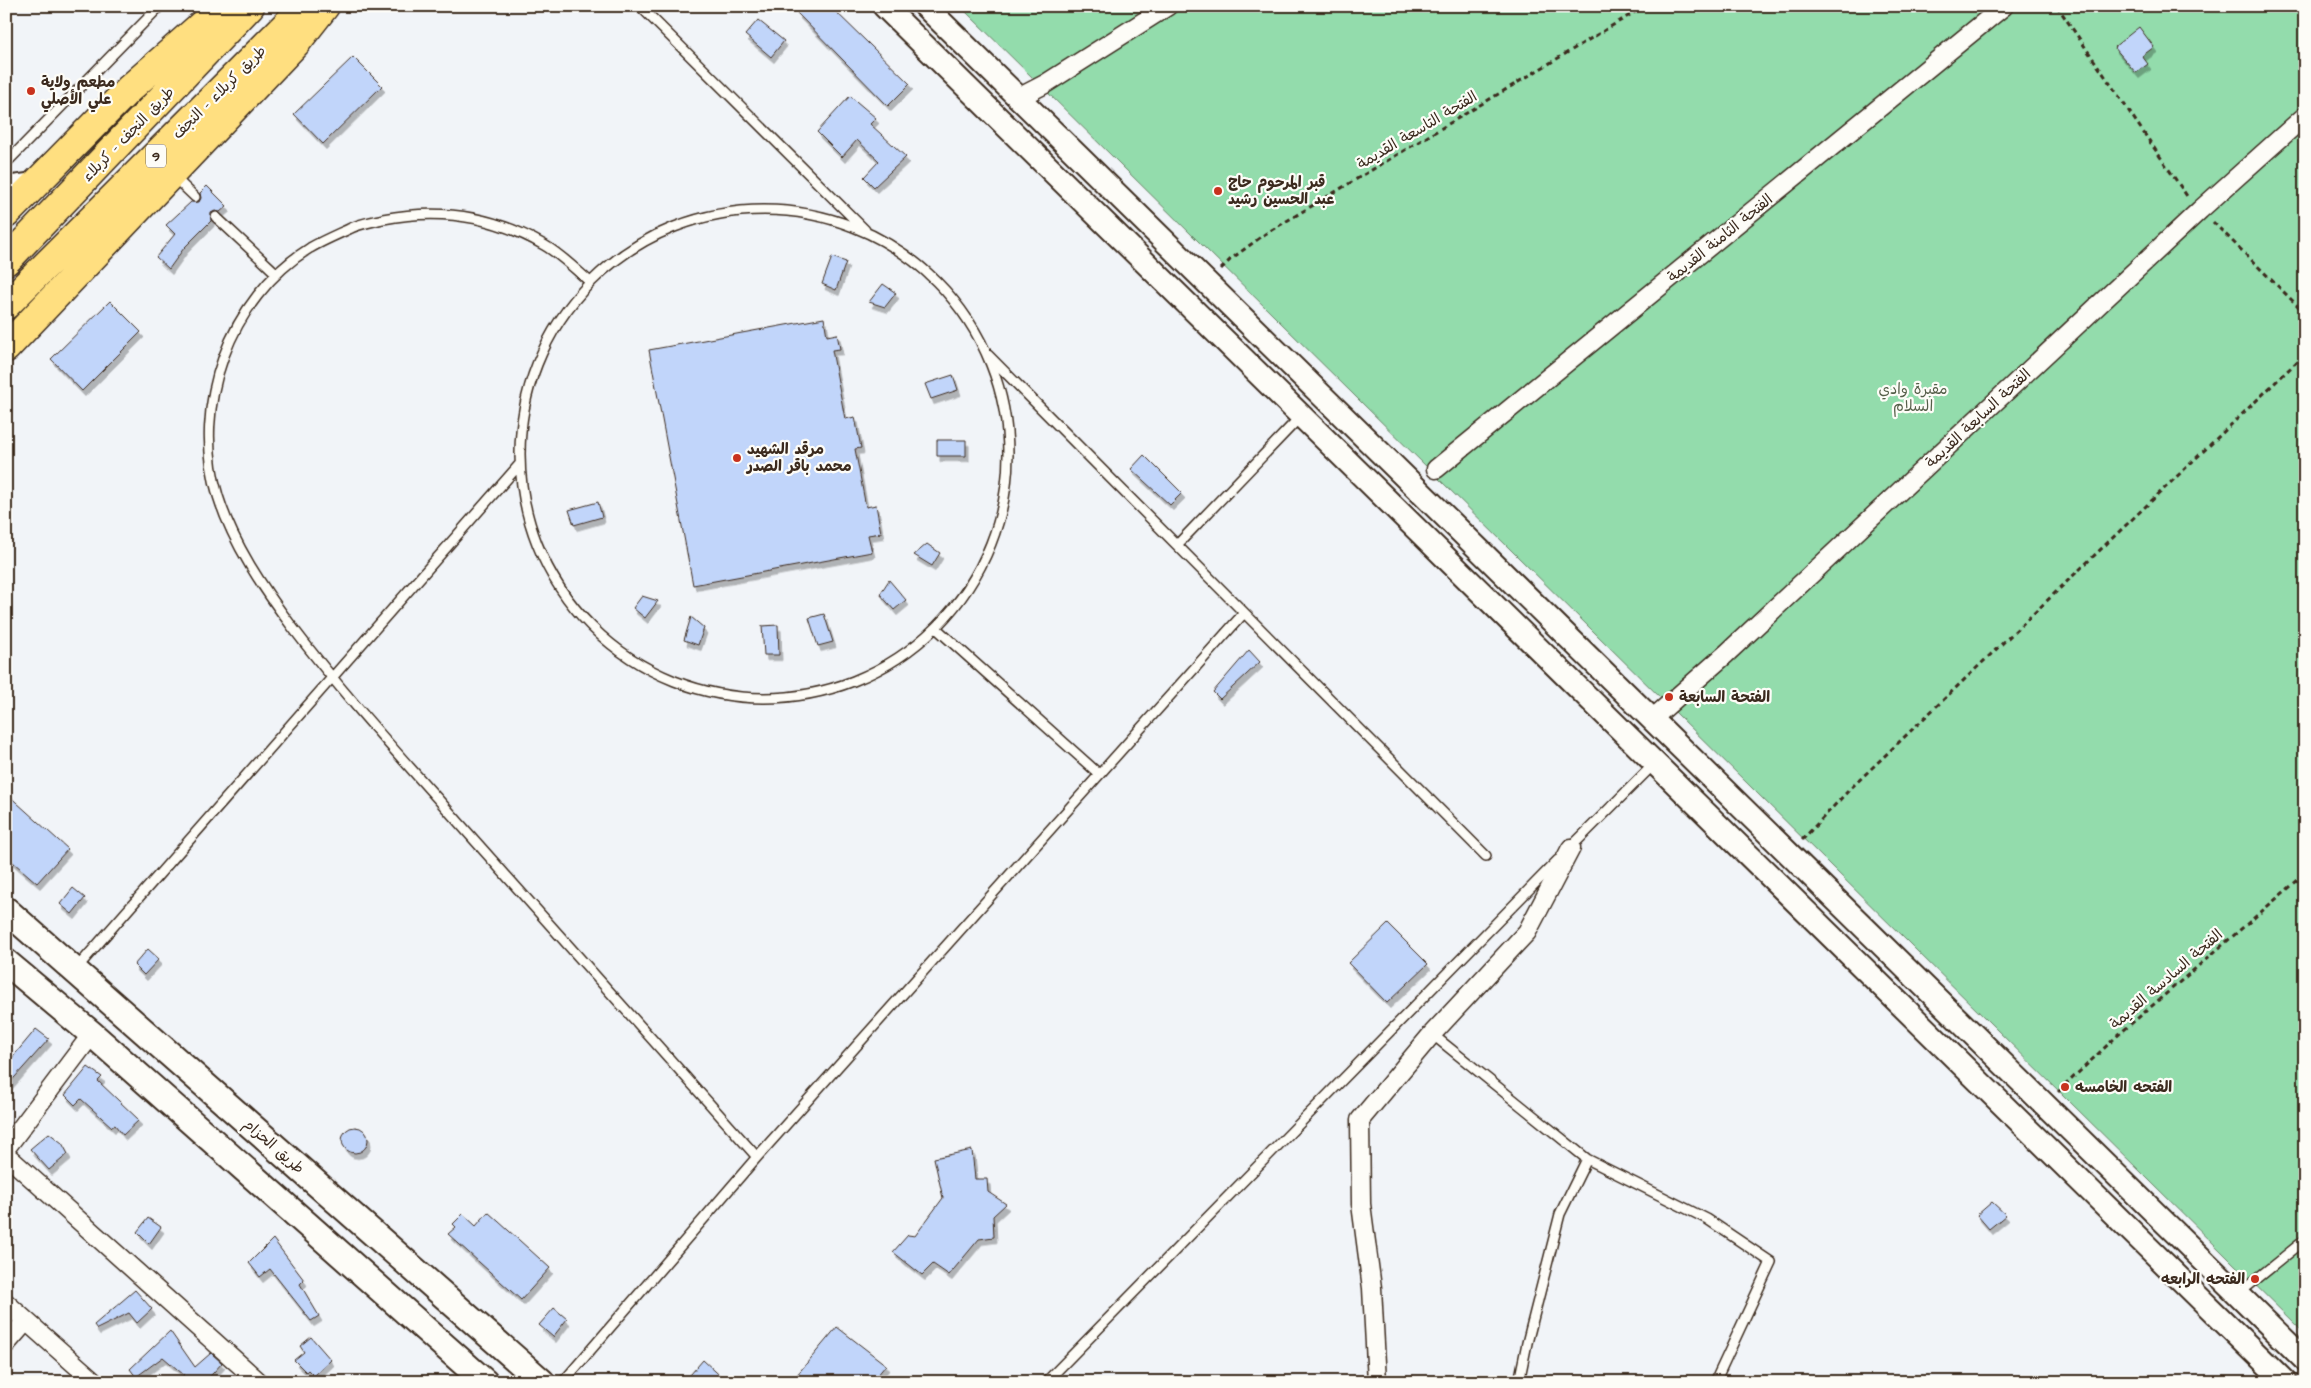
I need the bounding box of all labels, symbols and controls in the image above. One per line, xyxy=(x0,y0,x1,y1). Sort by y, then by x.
street label: طريق کربلاء - النجف xyxy=(168,41,271,144)
place label: مطعم ولاية علي الأصلي xyxy=(41,72,116,113)
street label: طريق النجف - کربلاء xyxy=(77,82,179,187)
marker: مطعم ولاية علي الأصلي xyxy=(25,85,37,97)
street label: الفتحة التاسعة القديمة xyxy=(1353,86,1481,175)
road number: 9 xyxy=(146,144,166,168)
place label: قبر المرحوم حاج عبد الحسين رشيد xyxy=(1228,172,1334,210)
marker: قبر المرحوم حاج عبد الحسين رشيد xyxy=(1212,185,1224,197)
street label: الفتحة الثامنة القديمة xyxy=(1663,189,1777,287)
street label: الفتحة السابعة القديمة xyxy=(1921,364,2036,473)
park label: مقبرة وادي السلام xyxy=(1879,379,1947,417)
place label: مرقد الشهيد محمد باقر الصدر xyxy=(745,439,852,477)
marker: مرقد الشهيد محمد باقر الصدر xyxy=(731,452,743,464)
place label: الفتحة السابعة xyxy=(1679,687,1770,708)
marker: الفتحة السابعة xyxy=(1663,691,1675,703)
street label: الفتحة السادسة القديمة xyxy=(2105,924,2227,1034)
place label: الفتحه الخامسه xyxy=(2075,1077,2172,1098)
marker: الفتحه الخامسه xyxy=(2059,1081,2071,1093)
street label: طريق الحزام xyxy=(238,1114,309,1180)
place label: الفتحه الرابعه xyxy=(2161,1269,2245,1290)
marker: الفتحه الرابعه xyxy=(2249,1273,2261,1285)

